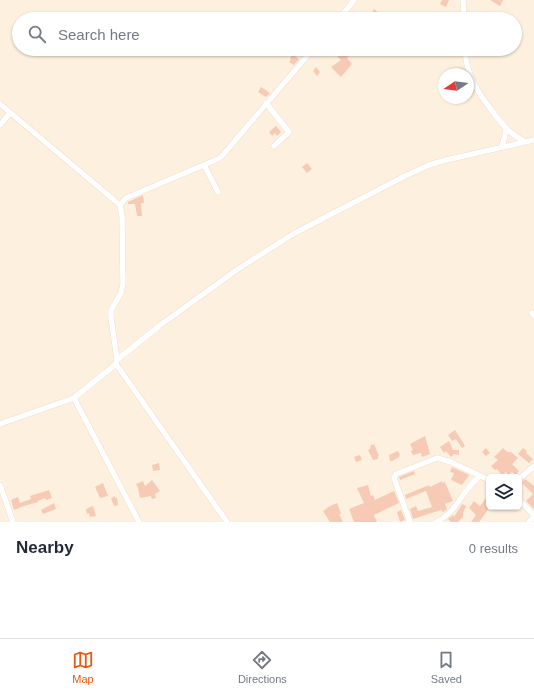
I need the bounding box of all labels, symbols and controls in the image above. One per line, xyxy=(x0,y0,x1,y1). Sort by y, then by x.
search box xyxy=(12,12,522,56)
icon: search xyxy=(26,23,48,45)
text: Search here xyxy=(58,26,140,43)
north arrow xyxy=(438,68,474,104)
map controls xyxy=(486,474,522,510)
button: layers xyxy=(486,474,522,510)
text: Nearby xyxy=(16,538,74,557)
text: 0 results xyxy=(469,541,518,556)
tab: Map xyxy=(72,649,94,685)
tab: Directions xyxy=(238,649,287,685)
tab: Saved xyxy=(431,649,462,685)

